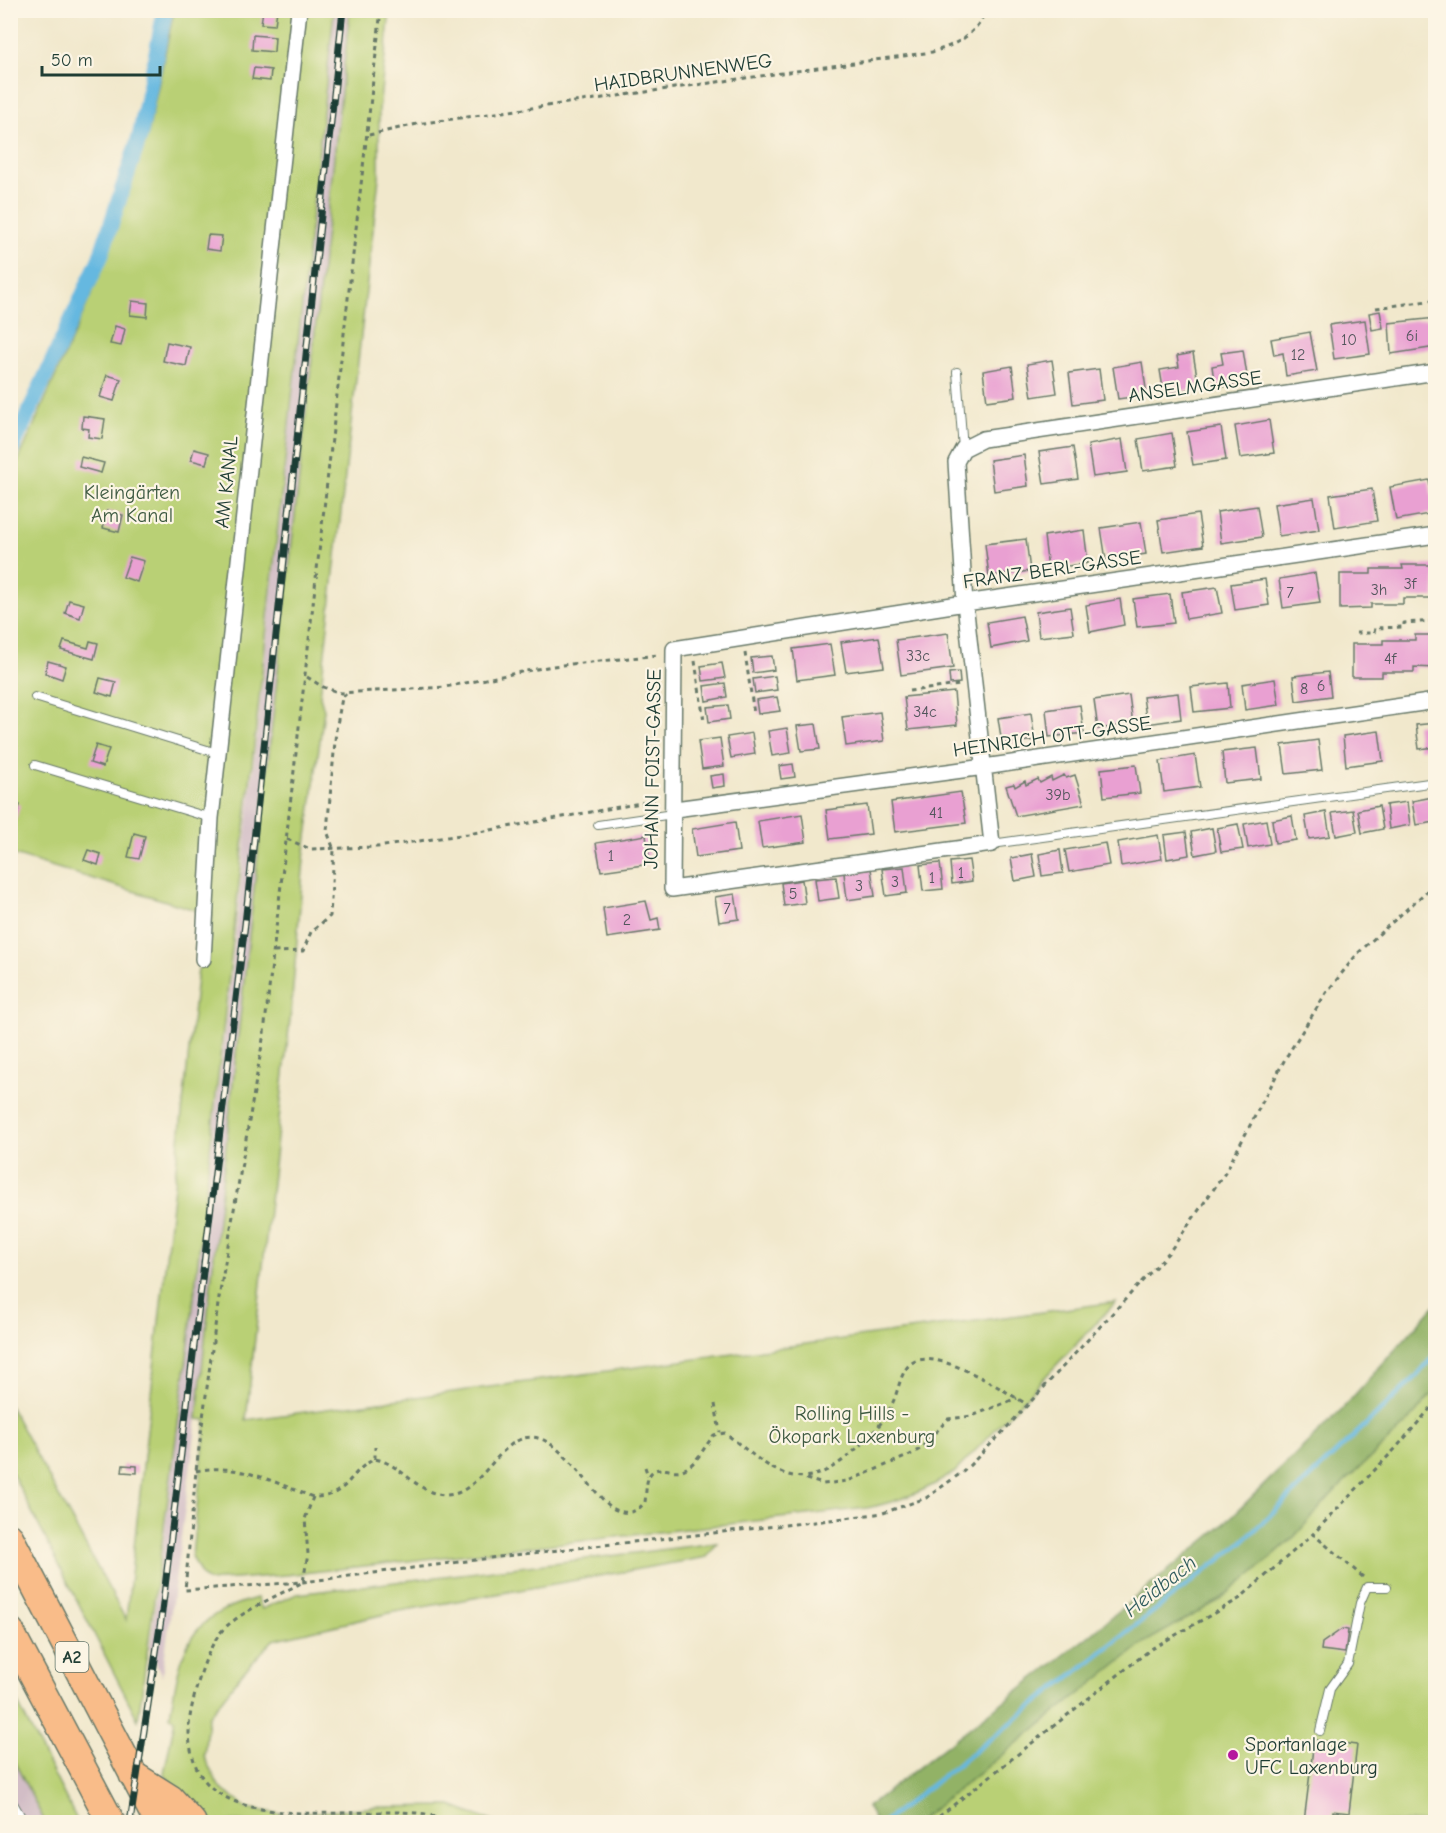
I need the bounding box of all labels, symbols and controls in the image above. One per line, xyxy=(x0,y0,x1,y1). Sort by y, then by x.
scale bar xyxy=(42,39,160,77)
street label: HAIDBRUNNENWEG xyxy=(592,49,774,96)
text: 50 m xyxy=(51,50,93,71)
house number: 6i xyxy=(1406,327,1418,345)
house number: 10 xyxy=(1341,331,1357,349)
house number: 12 xyxy=(1291,346,1305,364)
street label: ANSELMGASSE xyxy=(1127,366,1263,407)
street label: AM KANAL xyxy=(210,435,243,529)
park label: Kleingärten Am Kanal xyxy=(84,481,180,527)
street label: FRANZ BERL-GASSE xyxy=(962,546,1143,593)
house number: 3f xyxy=(1404,575,1418,593)
house number: 3h xyxy=(1371,581,1387,599)
house number: 7 xyxy=(1286,584,1294,602)
house number: 33c xyxy=(906,647,930,665)
house number: 4f xyxy=(1384,650,1398,668)
street label: JOHANN FOIST-GASSE xyxy=(639,669,666,869)
house number: 6 xyxy=(1317,677,1325,695)
house number: 8 xyxy=(1300,680,1308,698)
house number: 34c xyxy=(913,703,937,721)
street label: HEINRICH OTT-GASSE xyxy=(951,711,1153,762)
house number: 39b xyxy=(1045,786,1071,804)
house number: 41 xyxy=(929,804,943,822)
house number: 1 xyxy=(608,847,614,865)
house number: 1 xyxy=(958,864,964,882)
house number: 1 xyxy=(929,869,935,887)
house number: 3 xyxy=(891,873,899,891)
house number: 3 xyxy=(855,877,863,895)
house number: 5 xyxy=(789,885,797,903)
house number: 7 xyxy=(723,900,731,918)
house number: 2 xyxy=(623,911,631,929)
park label: Rolling Hills - Ökopark Laxenburg xyxy=(769,1402,935,1448)
water label: Heidbach xyxy=(1119,1550,1201,1622)
road number: A2 xyxy=(56,1642,88,1672)
place label: Sportanlage UFC Laxenburg xyxy=(1245,1733,1378,1779)
marker: Sportanlage UFC Laxenburg xyxy=(1226,1748,1240,1762)

